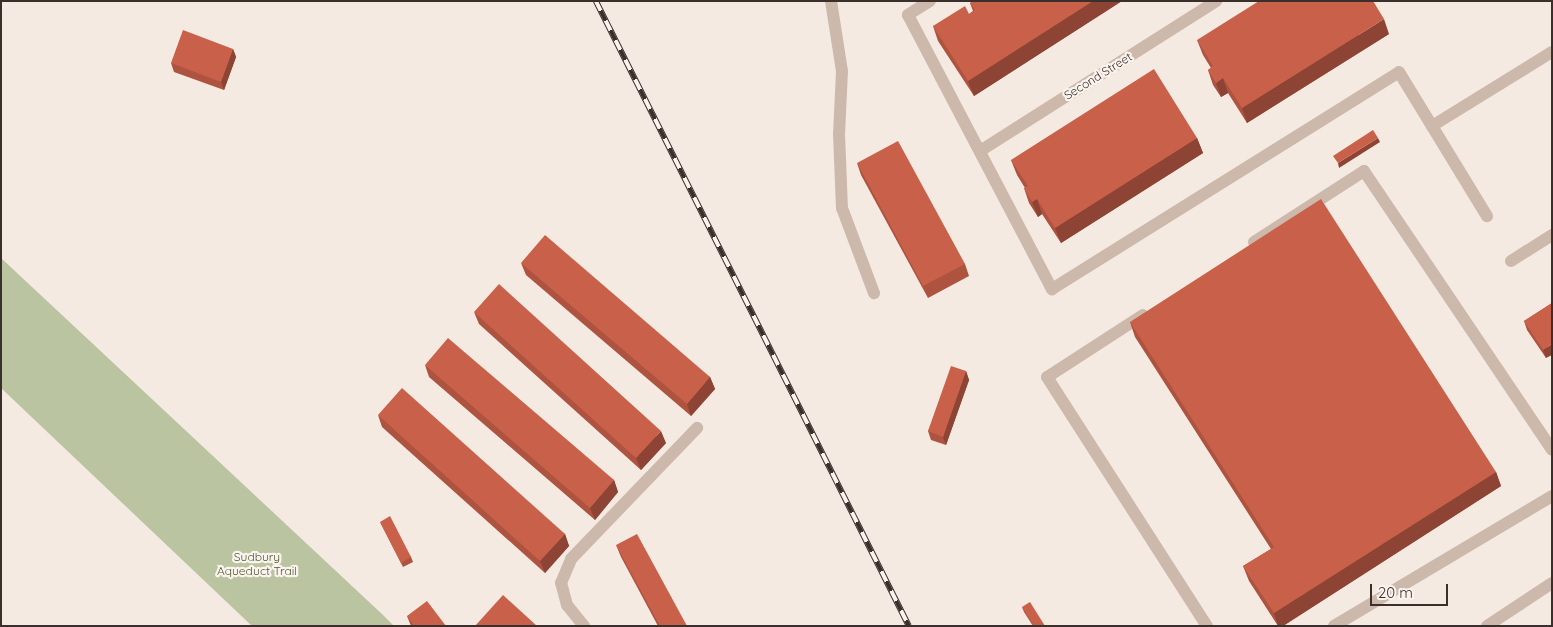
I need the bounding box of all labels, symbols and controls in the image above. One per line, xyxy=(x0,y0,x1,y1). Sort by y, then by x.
street label: Second Street xyxy=(1061,49,1135,103)
park label: Sudbury Aqueduct Trail xyxy=(217,550,297,578)
scale bar xyxy=(1373,574,1450,606)
text: 20 m xyxy=(1378,583,1413,602)

